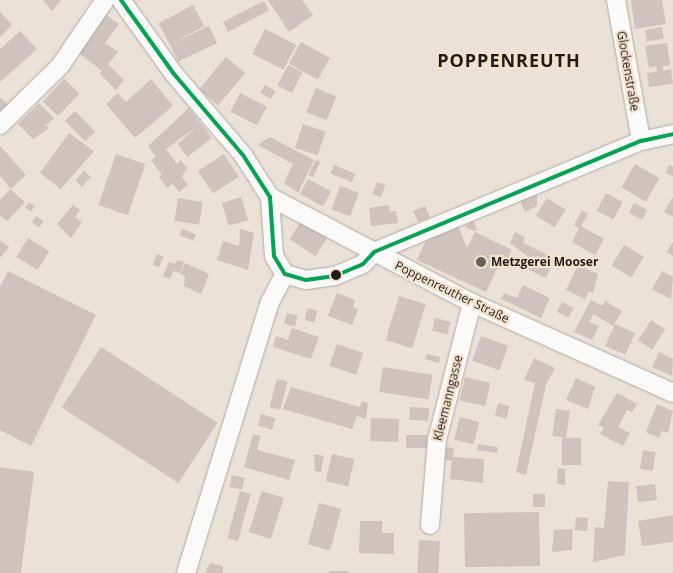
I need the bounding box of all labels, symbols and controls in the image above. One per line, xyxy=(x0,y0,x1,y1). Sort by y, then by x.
street label: Glockenstraße xyxy=(614,30,642,112)
district label: POPPENREUTH xyxy=(436,49,582,71)
place label: Metzgerei Mooser xyxy=(491,255,598,269)
marker: Metzgerei Mooser xyxy=(475,256,487,268)
street label: Poppenreuther Straße xyxy=(393,258,511,326)
unlabelled marker xyxy=(331,270,341,280)
street label: Kleemanngasse xyxy=(430,354,466,442)

